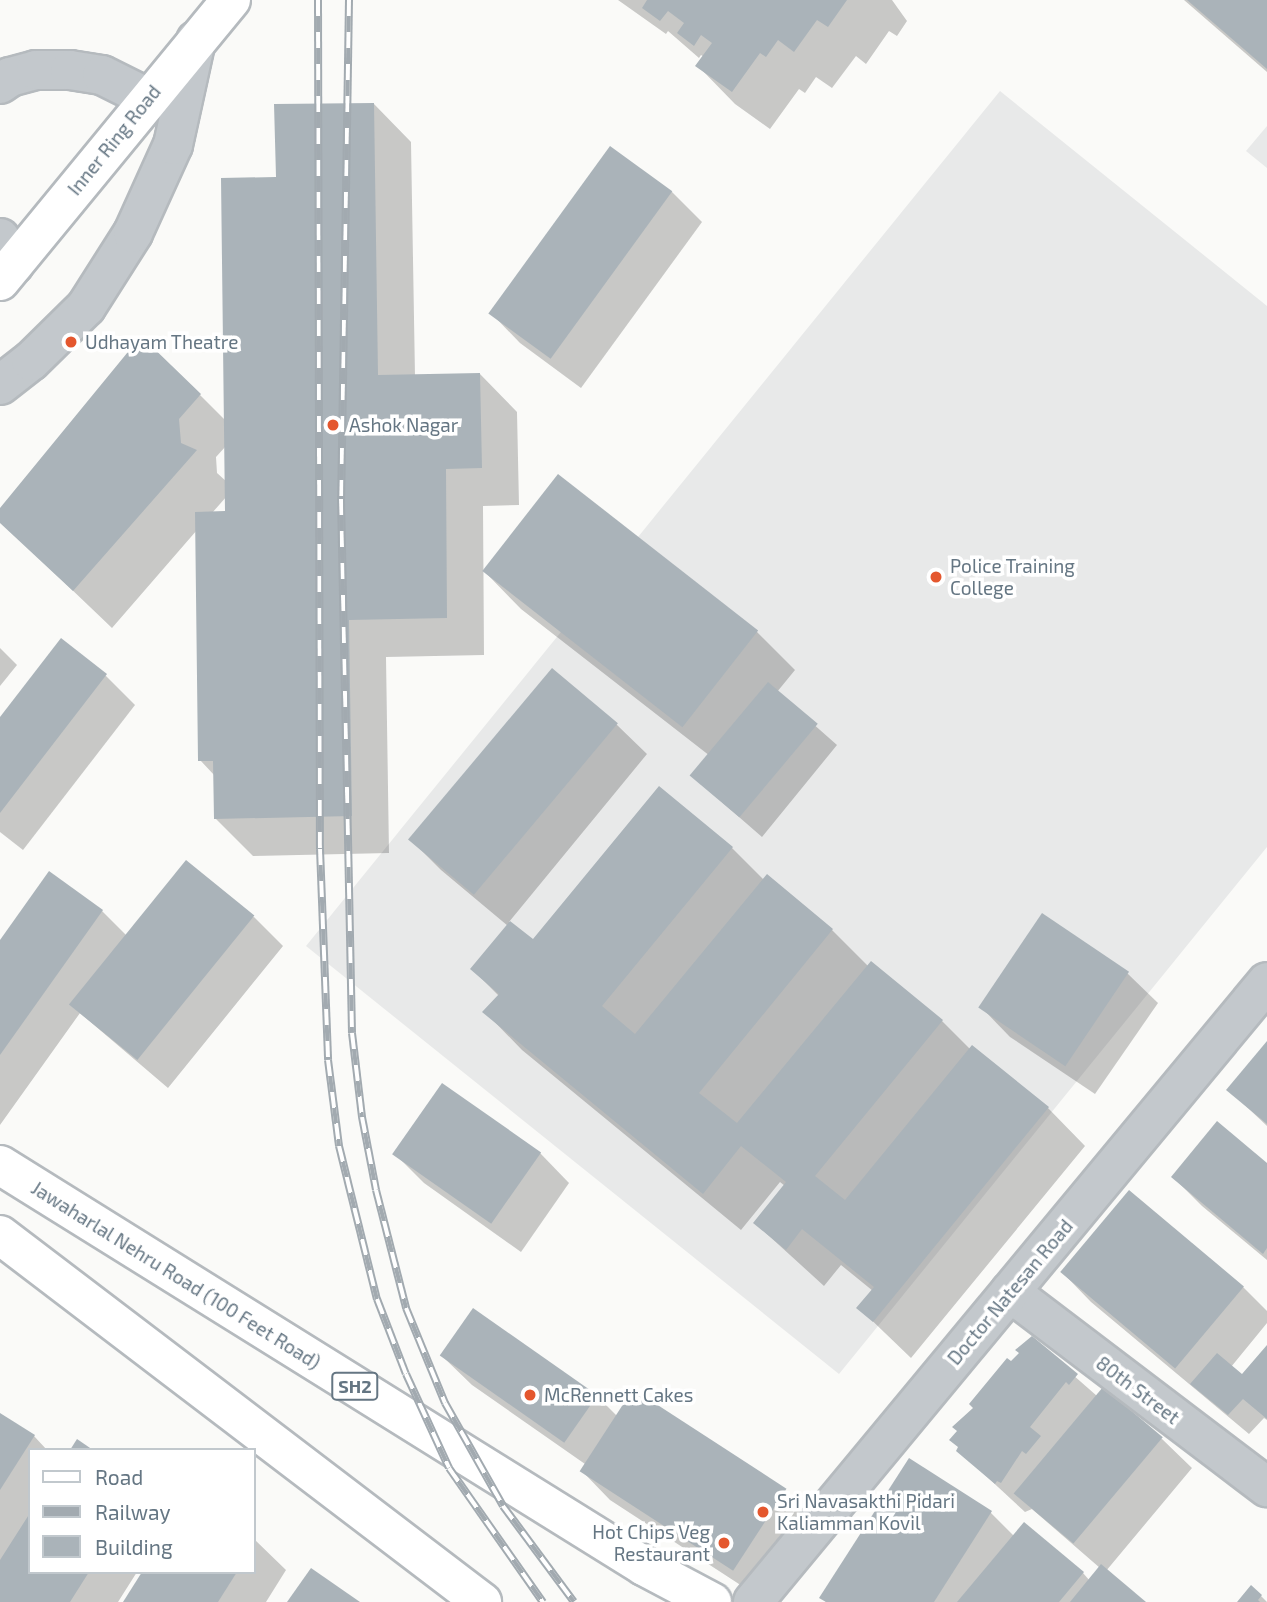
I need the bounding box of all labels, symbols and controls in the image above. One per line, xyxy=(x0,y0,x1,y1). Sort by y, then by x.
street label: Inner Ring Road xyxy=(63,80,165,200)
place label: Udhayam Theatre xyxy=(85,331,239,353)
marker: Udhayam Theatre xyxy=(63,334,79,350)
place label: Ashok Nagar xyxy=(349,414,459,436)
marker: Ashok Nagar xyxy=(323,415,343,435)
place label: Police Training College xyxy=(950,555,1075,599)
marker: Police Training College xyxy=(928,569,944,585)
street label: Jawaharlal Nehru Road (100 Feet Road) xyxy=(27,1176,325,1374)
street label: Doctor Natesan Road xyxy=(942,1215,1078,1369)
street label: 80th Street xyxy=(1092,1351,1184,1429)
road number: SH2 xyxy=(330,1372,380,1400)
place label: McRennett Cakes xyxy=(544,1384,693,1406)
marker: McRennett Cakes xyxy=(522,1387,538,1403)
legend xyxy=(28,1448,256,1574)
text: Road xyxy=(95,1464,143,1489)
place label: Sri Navasakthi Pidari Kaliamman Kovil xyxy=(777,1490,955,1534)
text: Railway xyxy=(95,1499,171,1524)
marker: Sri Navasakthi Pidari Kaliamman Kovil xyxy=(755,1504,771,1520)
place label: Hot Chips Veg Restaurant xyxy=(592,1521,710,1565)
text: Building xyxy=(95,1534,173,1559)
marker: Hot Chips Veg Restaurant xyxy=(716,1535,732,1551)

